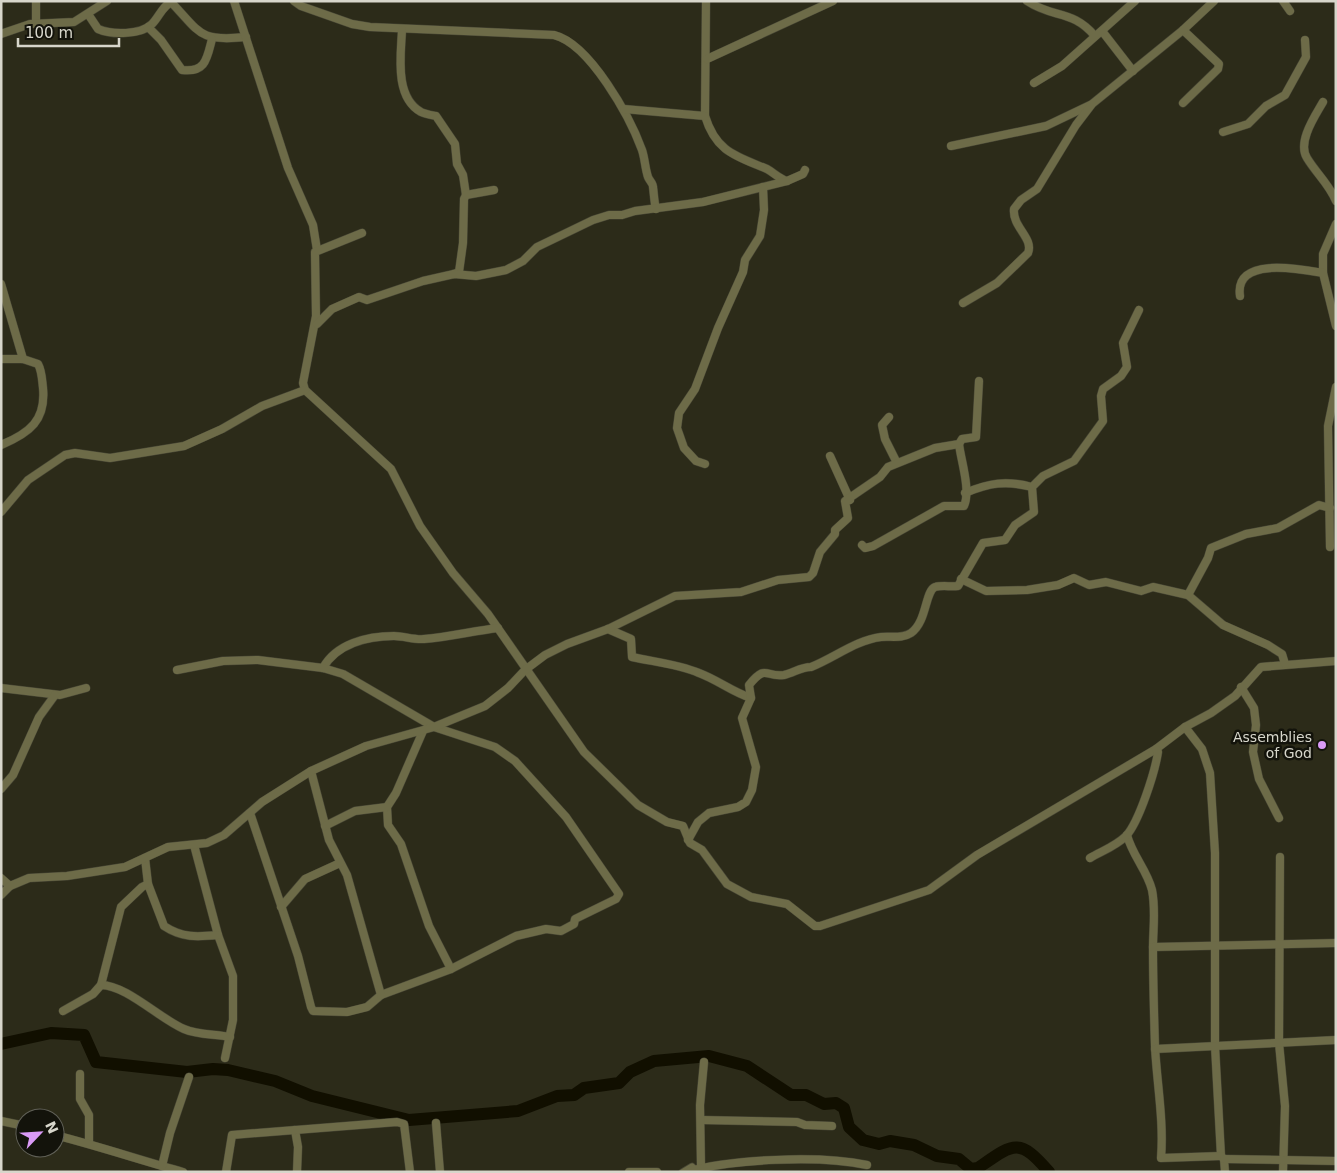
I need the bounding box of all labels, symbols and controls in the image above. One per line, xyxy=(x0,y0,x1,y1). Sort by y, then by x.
scale bar xyxy=(18,15,119,47)
text: 100 m xyxy=(25,24,73,42)
place label: Assemblies of God xyxy=(1233,729,1312,761)
marker: Assemblies of God xyxy=(1316,739,1328,751)
north arrow xyxy=(15,1108,65,1158)
text: N xyxy=(42,1119,62,1136)

